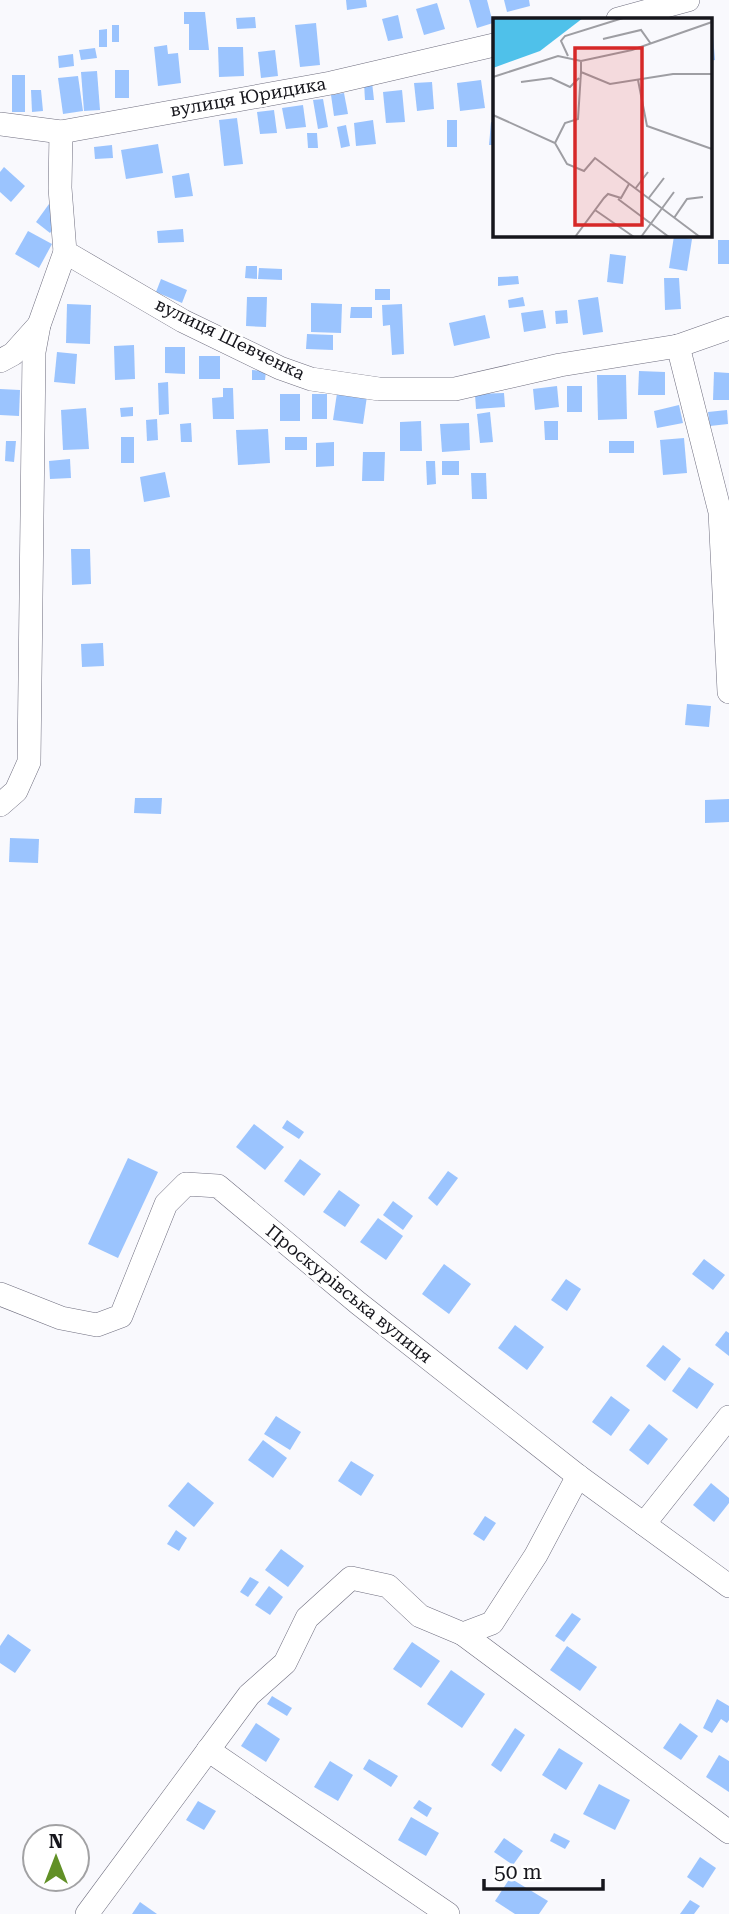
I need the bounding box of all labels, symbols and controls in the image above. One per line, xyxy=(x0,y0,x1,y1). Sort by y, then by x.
inset map xyxy=(493,18,712,236)
street label: вулиця Юридика xyxy=(168,72,328,121)
street label: вулиця Шевченка xyxy=(152,293,309,384)
street label: Проскурівська вулиця xyxy=(262,1220,437,1367)
north arrow xyxy=(21,1823,91,1893)
text: N xyxy=(49,1830,64,1853)
scale bar xyxy=(484,1848,603,1892)
text: 50 m xyxy=(494,1860,542,1884)

